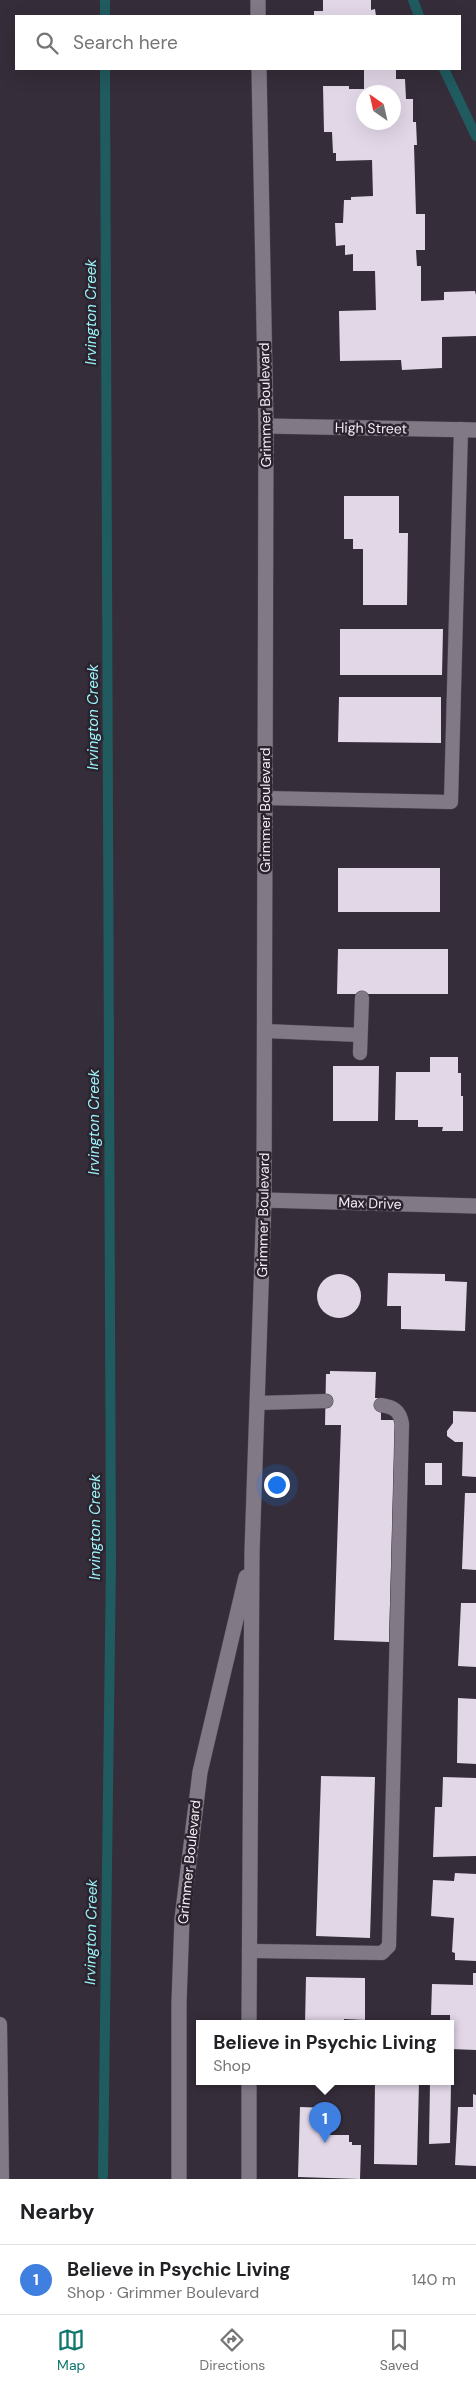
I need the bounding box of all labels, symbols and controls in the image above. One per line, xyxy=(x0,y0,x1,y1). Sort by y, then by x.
search box xyxy=(15,15,461,70)
icon: search xyxy=(33,29,61,57)
text: Search here xyxy=(73,30,178,55)
north arrow xyxy=(356,85,401,130)
water label: Irvington Creek xyxy=(81,259,101,365)
street label: Grimmer Boulevard xyxy=(255,342,275,468)
street label: High Street xyxy=(335,418,407,438)
water label: Irvington Creek xyxy=(83,664,103,770)
street label: Grimmer Boulevard xyxy=(256,748,274,872)
water label: Irvington Creek xyxy=(84,1069,104,1175)
street label: Grimmer Boulevard xyxy=(253,1152,273,1278)
street label: Max Drive xyxy=(338,1193,402,1213)
your location xyxy=(264,1472,290,1498)
water label: Irvington Creek xyxy=(85,1474,105,1580)
street label: Grimmer Boulevard xyxy=(174,1799,204,1925)
water label: Irvington Creek xyxy=(80,1879,102,1985)
popup xyxy=(196,2020,454,2085)
text: Believe in Psychic Living xyxy=(213,2030,437,2055)
text: Shop xyxy=(213,2055,251,2076)
pin: 1 xyxy=(309,2102,341,2143)
text: Nearby xyxy=(20,2198,94,2226)
text: Believe in Psychic Living xyxy=(67,2257,291,2282)
text: 1 xyxy=(33,2269,39,2290)
text: 140 m xyxy=(412,2269,456,2290)
text: Shop · Grimmer Boulevard xyxy=(67,2282,259,2303)
tab: Map xyxy=(57,2326,85,2374)
tab: Directions xyxy=(200,2326,265,2374)
tab: Saved xyxy=(380,2326,419,2374)

